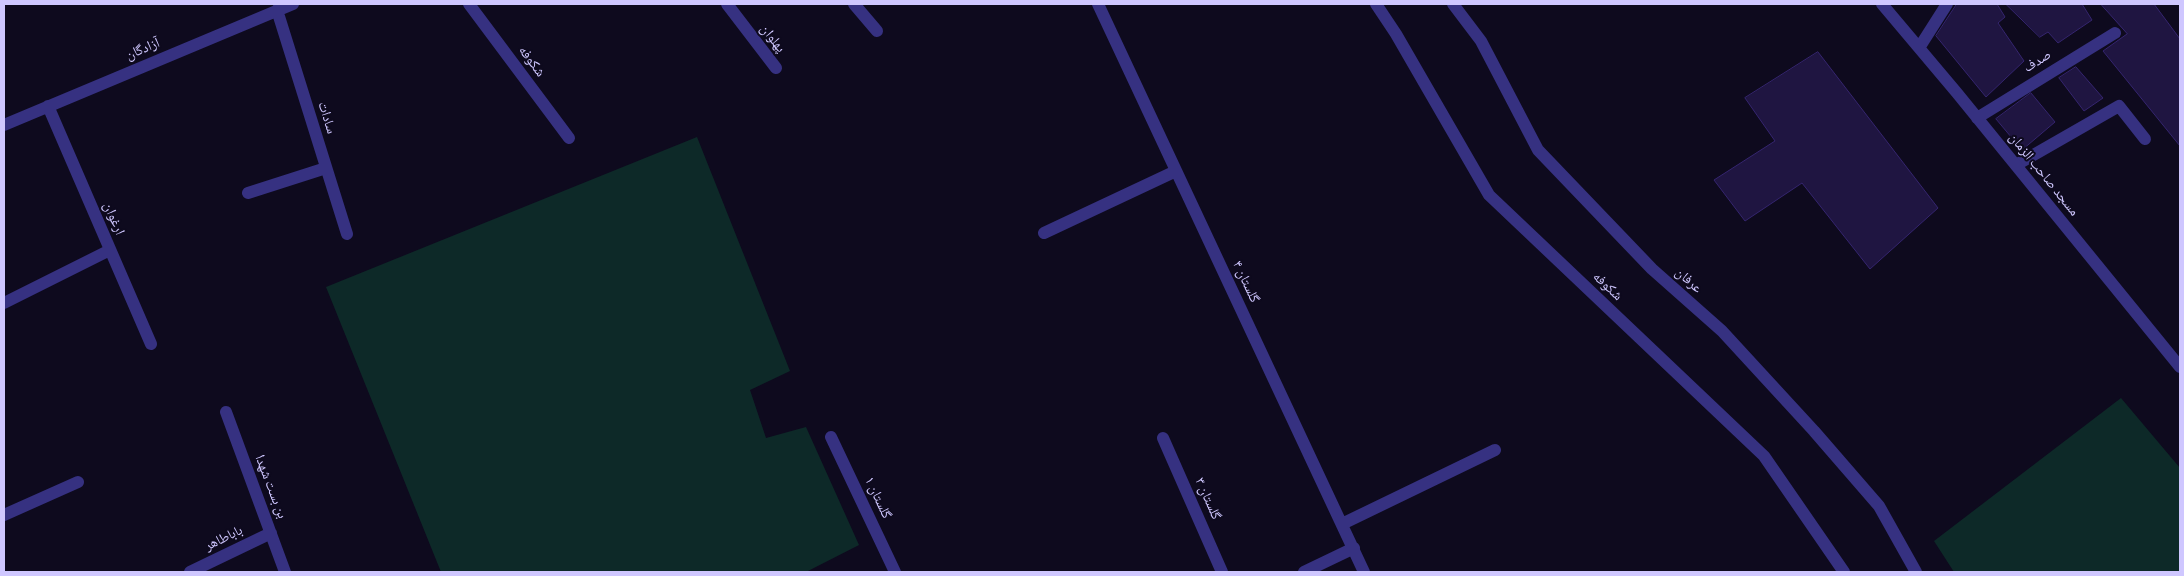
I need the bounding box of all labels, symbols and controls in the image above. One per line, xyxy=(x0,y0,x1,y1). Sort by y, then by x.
street label: پهلوان xyxy=(756,21,788,57)
street label: آزادگان xyxy=(123,35,163,65)
street label: شکوفه xyxy=(514,43,548,81)
street label: صدف xyxy=(2021,47,2055,77)
street label: سادات xyxy=(313,100,339,136)
street label: مسجد صاحب الزمان xyxy=(2004,130,2082,220)
street label: ارغوان xyxy=(99,200,127,238)
street label: گلستان ۴ xyxy=(1228,258,1262,306)
street label: عرفان xyxy=(1671,265,1705,297)
street label: شکوفه xyxy=(1589,269,1625,305)
street label: بن بست شهدا xyxy=(250,453,290,521)
street label: گلستان ۱ xyxy=(860,474,894,522)
street label: گلستان ۳ xyxy=(1190,475,1224,523)
street label: باباطاهر xyxy=(202,523,246,555)

